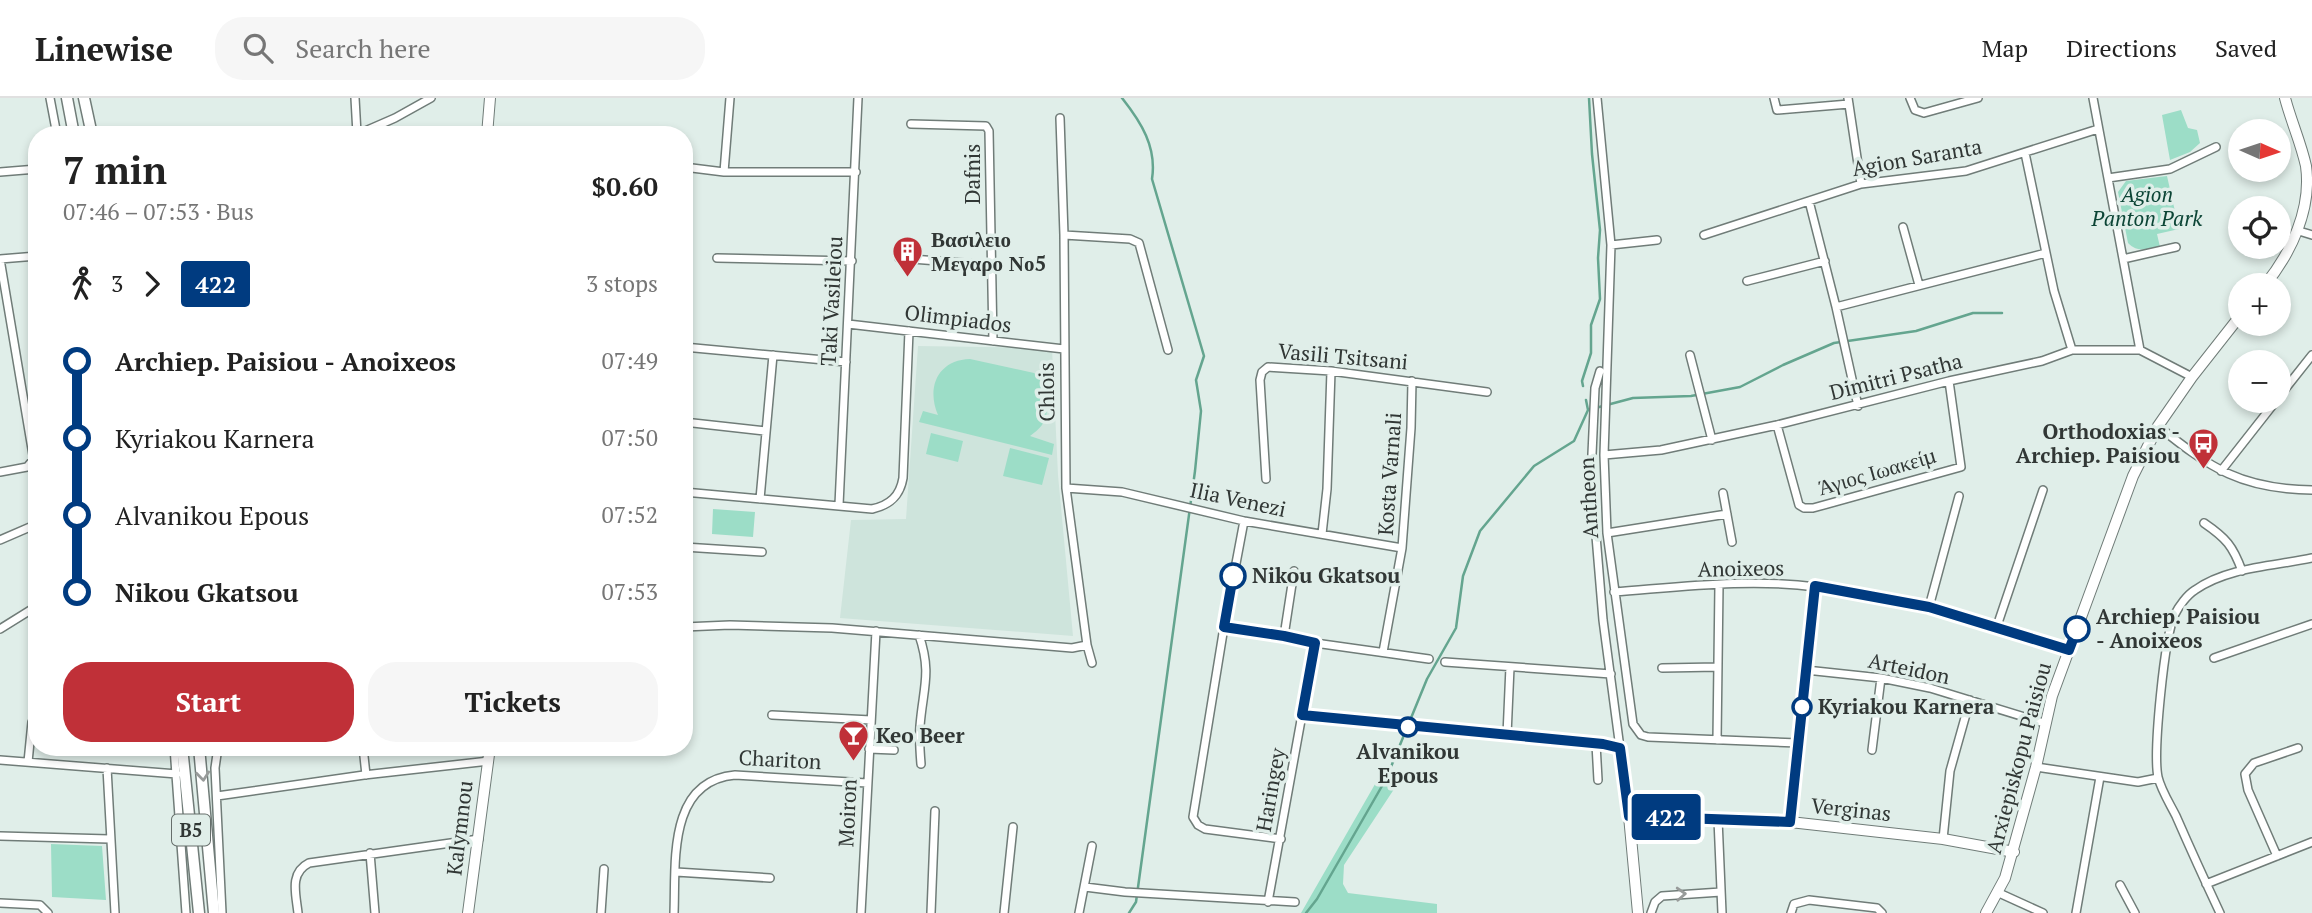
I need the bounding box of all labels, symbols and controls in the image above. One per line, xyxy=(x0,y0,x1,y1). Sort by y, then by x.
search box xyxy=(215,17,705,80)
text: Linewise xyxy=(35,27,173,70)
icon: search xyxy=(239,29,277,67)
text: Search here xyxy=(295,31,430,65)
text: Map xyxy=(1982,32,2028,64)
text: Directions xyxy=(2066,32,2177,64)
text: Saved xyxy=(2215,32,2277,64)
north arrow xyxy=(2228,119,2291,182)
map controls xyxy=(2228,119,2291,413)
street label: Agion Saranta xyxy=(1850,132,1984,182)
street label: Dafnis xyxy=(958,144,986,204)
text: 7 min xyxy=(63,145,167,195)
text: $0.60 xyxy=(592,169,658,203)
park label: Agion Panton Park xyxy=(2091,180,2203,232)
text: 07:46 – 07:53 · Bus xyxy=(63,196,254,227)
button: locate xyxy=(2228,196,2291,259)
place label: Βασιλειο Μεγαρο Νο5 xyxy=(931,225,1046,277)
street label: Taki Vasileiou xyxy=(814,235,848,367)
building icon: Βασιλειο Μεγαρο Νο5 xyxy=(891,235,925,279)
icon: walk xyxy=(63,265,101,303)
icon: forward xyxy=(133,265,171,303)
text: 3 xyxy=(111,268,123,299)
text: 422 xyxy=(195,268,236,300)
text: 3 stops xyxy=(586,268,658,299)
button: + xyxy=(2228,273,2291,336)
street label: Olimpiados xyxy=(903,298,1013,338)
street label: Vasili Tsitsani xyxy=(1277,336,1409,376)
text: Archiep. Paisiou - Anoixeos xyxy=(115,344,456,378)
text: 07:49 xyxy=(601,345,658,376)
street label: Dimitri Psatha xyxy=(1826,346,1965,406)
button: − xyxy=(2228,350,2291,413)
street label: Chlois xyxy=(1031,362,1061,422)
street label: Kosta Varnali xyxy=(1371,411,1407,536)
place label: Orthodoxias - Archiep. Paisiou xyxy=(2016,417,2180,469)
text: Kyriakou Karnera xyxy=(115,421,315,455)
text: 07:50 xyxy=(601,422,658,453)
bus stop icon: Orthodoxias - Archiep. Paisiou xyxy=(2186,427,2220,471)
street label: Άγιος Ιωακείμ xyxy=(1814,441,1939,501)
street label: Antheon xyxy=(1572,456,1604,540)
street label: Ilia Venezi xyxy=(1188,475,1289,523)
text: Alvanikou Epous xyxy=(115,498,309,532)
text: 07:52 xyxy=(601,499,658,530)
street label: Anoixeos xyxy=(1697,553,1785,583)
place label: Nikou Gkatsou xyxy=(1252,561,1400,589)
marker: Nikou Gkatsou xyxy=(1220,563,1246,589)
text: Nikou Gkatsou xyxy=(115,575,299,609)
text: 07:53 xyxy=(601,576,658,607)
place label: Archiep. Paisiou - Anoixeos xyxy=(2096,602,2260,654)
marker: Archiep. Paisiou - Anoixeos xyxy=(2064,616,2090,642)
street label: Arteidon xyxy=(1866,646,1953,690)
street label: Arxiepiskopu Paisiou xyxy=(1979,659,2057,857)
button: Start xyxy=(63,662,354,742)
button: Tickets xyxy=(368,662,658,742)
place label: Kyriakou Karnera xyxy=(1818,692,1995,720)
marker: Kyriakou Karnera xyxy=(1792,697,1812,717)
marker: Alvanikou Epous xyxy=(1398,717,1418,737)
bar icon: Keo Beer xyxy=(836,719,870,763)
place label: Keo Beer xyxy=(876,721,965,749)
place label: Alvanikou Epous xyxy=(1356,737,1460,789)
street label: Chariton xyxy=(738,743,823,775)
street label: Haringey xyxy=(1249,745,1291,834)
one-way arrow xyxy=(195,770,210,781)
street label: Moiron xyxy=(831,778,863,848)
street label: Kalymnou xyxy=(439,779,479,877)
street label: Verginas xyxy=(1810,791,1893,827)
line badge: 422 xyxy=(1626,794,1706,840)
text: 422 xyxy=(1646,801,1686,833)
road number: B5 xyxy=(172,814,210,846)
one-way arrow xyxy=(1675,887,1686,902)

